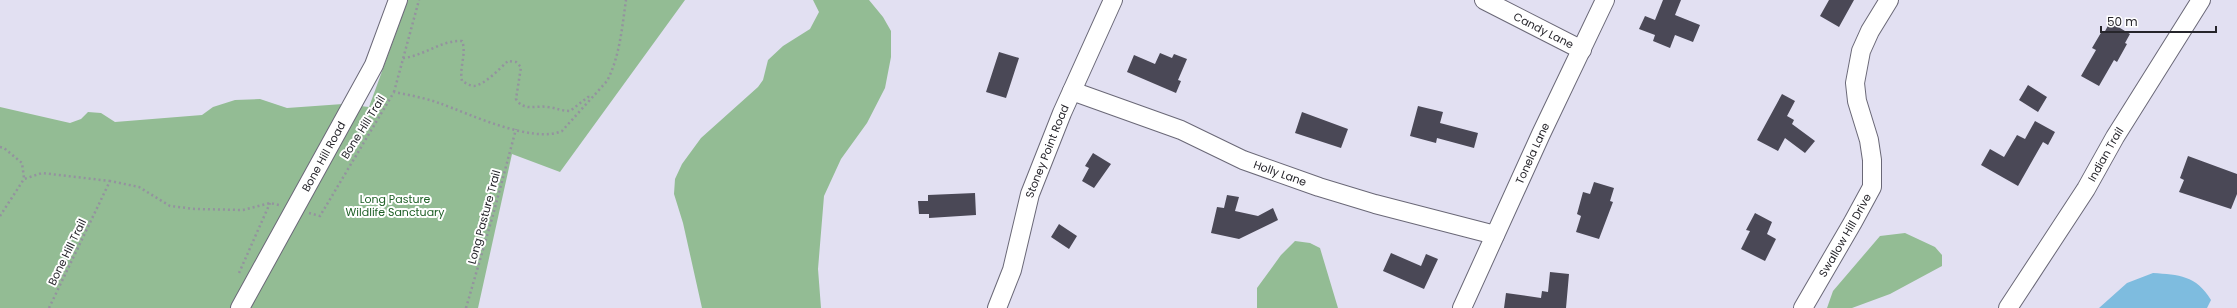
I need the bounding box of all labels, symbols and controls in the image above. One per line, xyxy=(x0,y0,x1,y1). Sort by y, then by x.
street label: Candy Lane xyxy=(1511,8,1577,53)
scale bar xyxy=(2101,8,2216,34)
text: 50 m xyxy=(2107,13,2138,30)
street label: Bone Hill Trail xyxy=(337,92,389,162)
street label: Stoney Point Road xyxy=(1021,102,1073,199)
street label: Bone Hill Road xyxy=(298,119,349,195)
street label: Tonela Lane xyxy=(1511,120,1553,187)
street label: Indian Trail xyxy=(2084,124,2127,185)
street label: Holly Lane xyxy=(1251,156,1309,190)
street label: Long Pasture Trail xyxy=(464,168,504,266)
street label: Swallow Hill Drive xyxy=(1815,190,1875,280)
park label: Long Pasture Wildlife Sanctuary xyxy=(346,191,445,220)
street label: Bone Hill Trail xyxy=(44,216,90,288)

